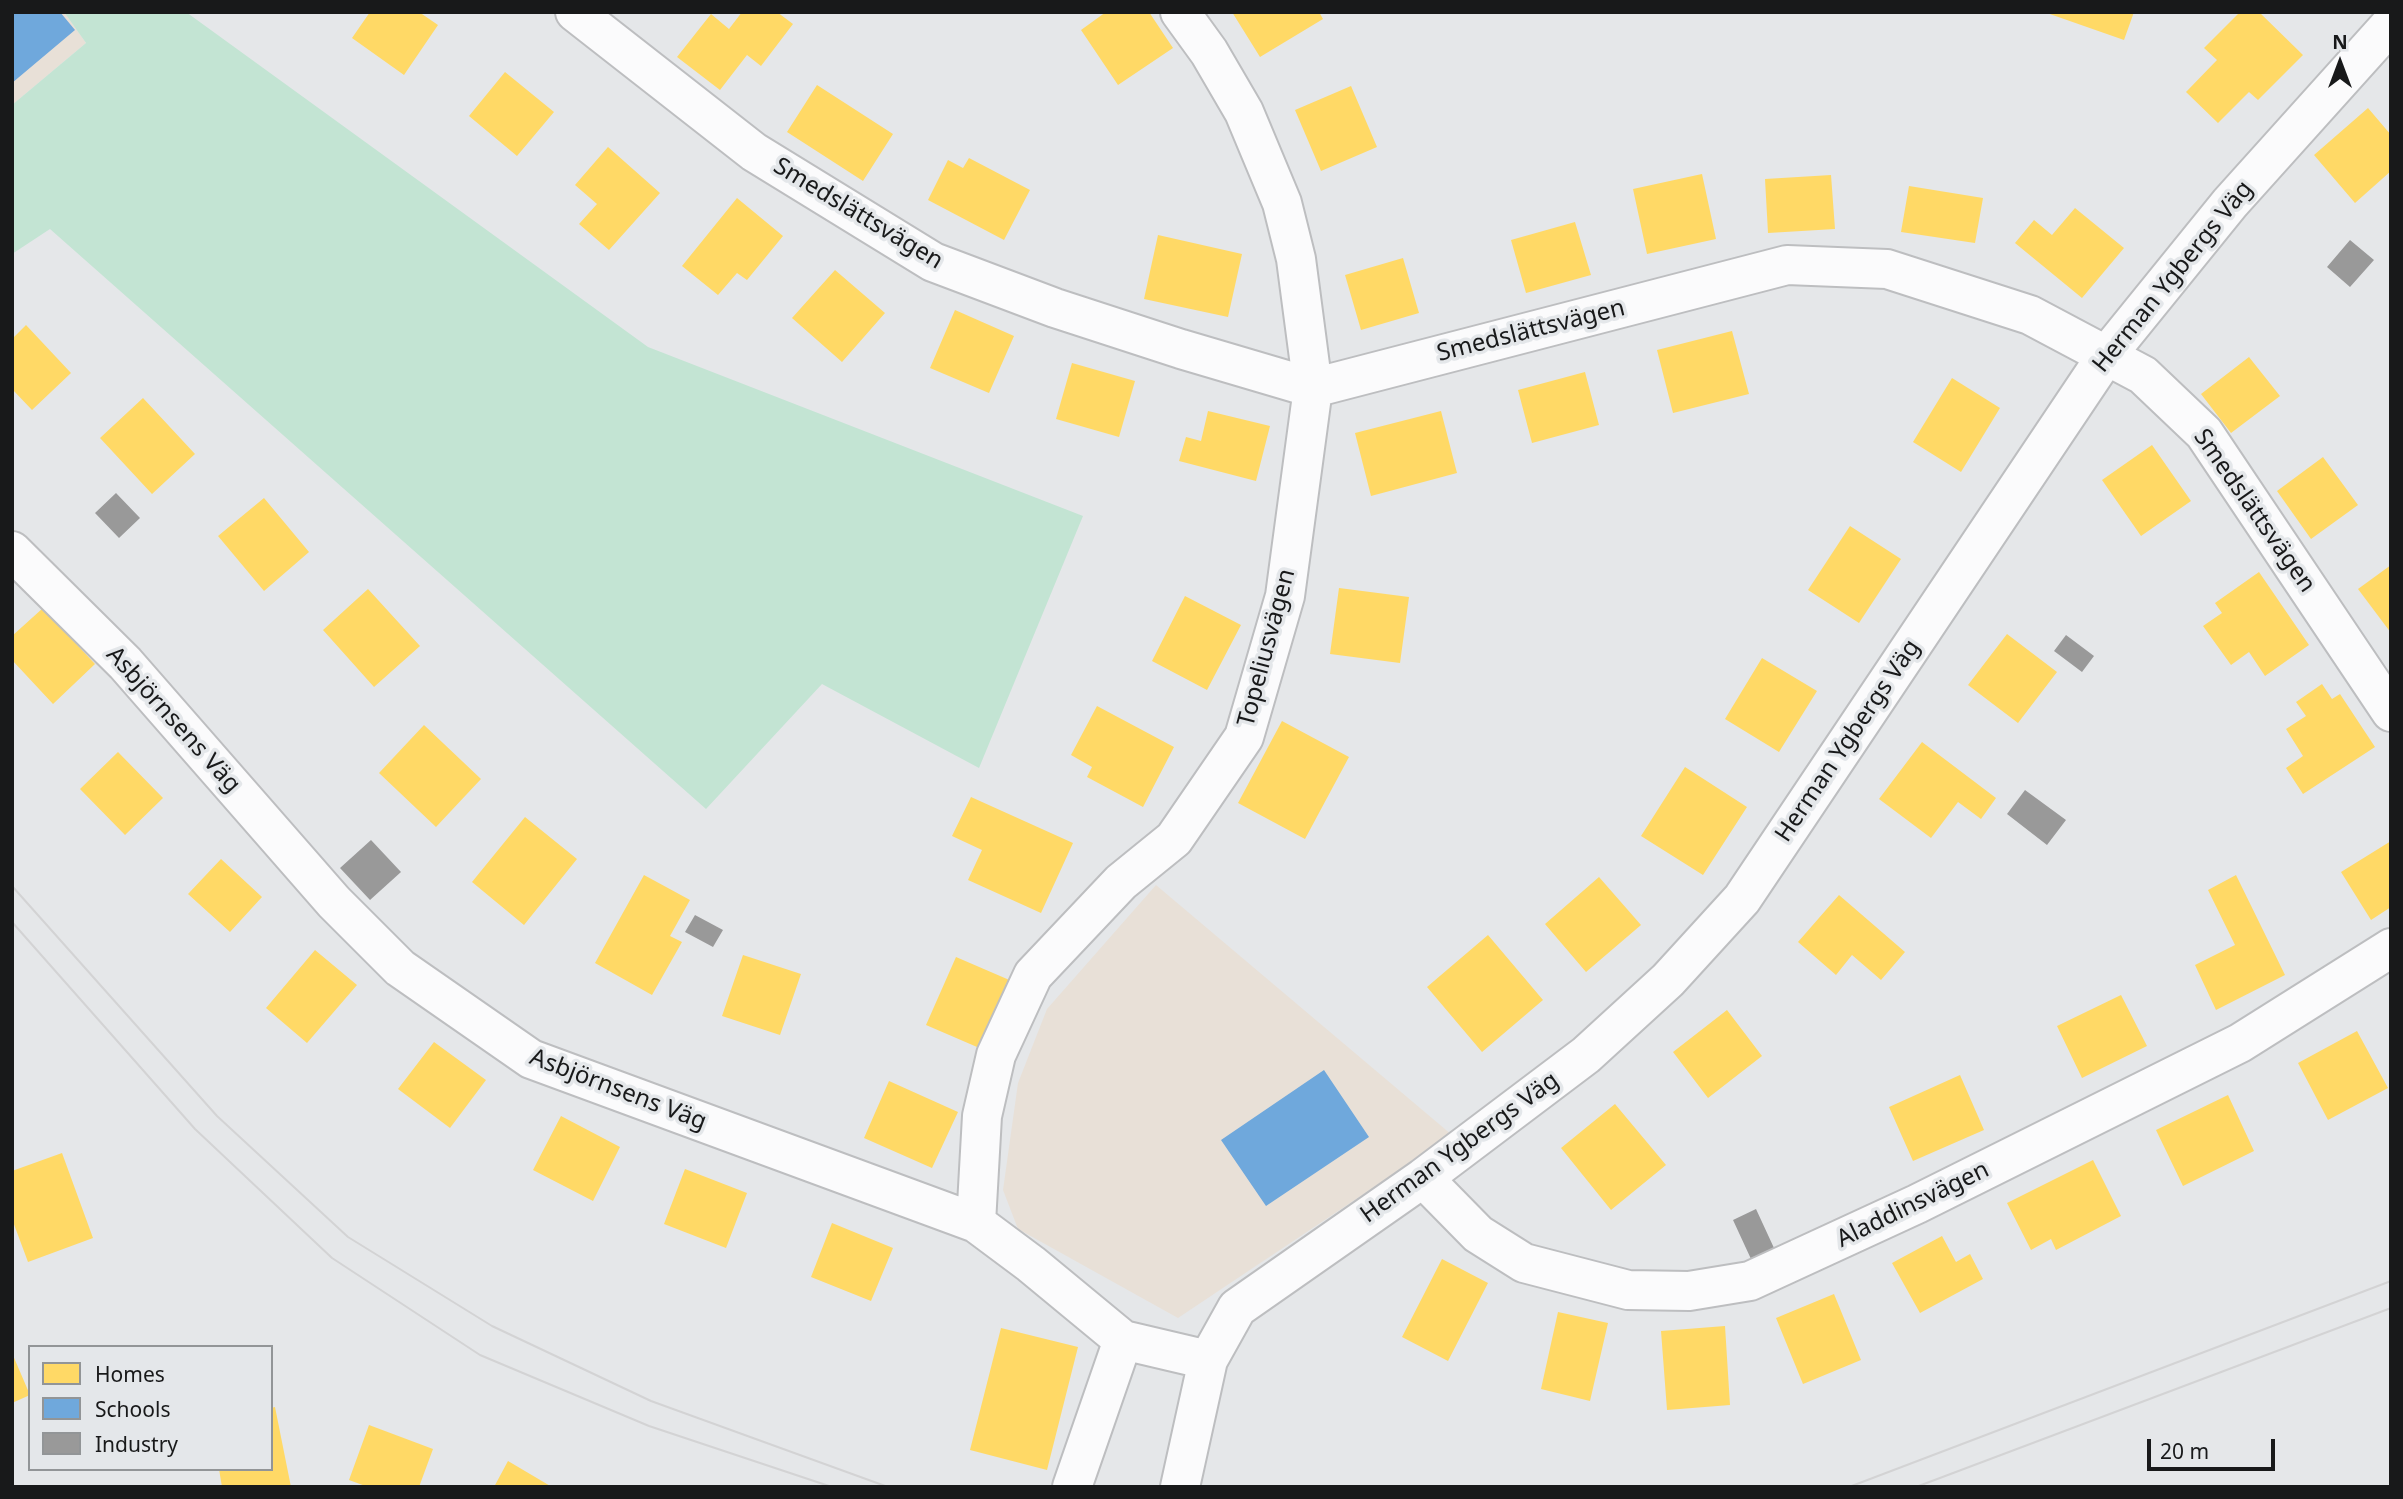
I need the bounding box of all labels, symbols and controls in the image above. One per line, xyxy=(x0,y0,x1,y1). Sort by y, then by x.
north arrow xyxy=(2305,28,2375,98)
text: N xyxy=(2332,29,2348,55)
street label: Smedslättsvägen xyxy=(768,152,948,276)
street label: Herman Ygbergs Väg xyxy=(2087,175,2259,379)
street label: Smedslättsvägen xyxy=(1434,294,1628,368)
street label: Smedslättsvägen xyxy=(2187,424,2321,598)
street label: Topeliusvägen xyxy=(1232,566,1302,730)
street label: Herman Ygbergs Väg xyxy=(1770,634,1926,848)
street label: Asbjörnsens Väg xyxy=(100,641,246,799)
street label: Asbjörnsens Väg xyxy=(526,1043,710,1137)
street label: Herman Ygbergs Väg xyxy=(1355,1066,1565,1230)
street label: Aladdinsvägen xyxy=(1832,1156,1994,1254)
legend xyxy=(28,1345,273,1471)
text: Homes xyxy=(95,1360,165,1388)
text: Schools xyxy=(95,1395,170,1423)
scale bar xyxy=(2151,1426,2279,1470)
text: Industry xyxy=(95,1430,178,1458)
text: 20 m xyxy=(2160,1437,2209,1465)

